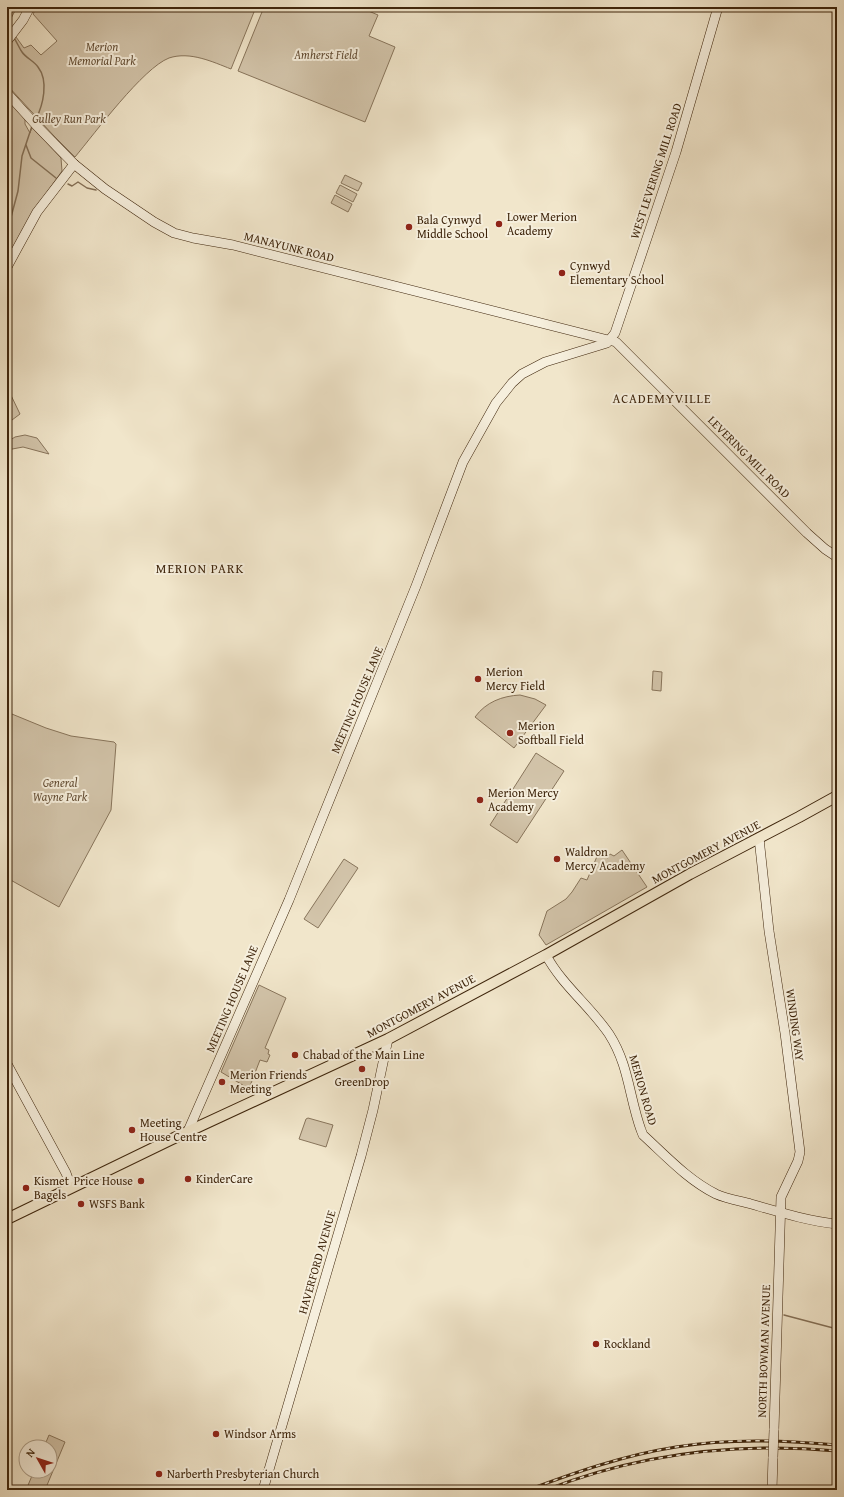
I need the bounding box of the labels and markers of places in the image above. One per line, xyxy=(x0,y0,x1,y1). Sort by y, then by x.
place label: Lower Merion Academy xyxy=(507,208,577,239)
place label: Bala Cynwyd Middle School xyxy=(417,211,489,242)
marker: Lower Merion Academy xyxy=(494,219,504,229)
marker: Bala Cynwyd Middle School xyxy=(404,222,414,232)
place label: Cynwyd Elementary School xyxy=(570,257,665,288)
marker: Cynwyd Elementary School xyxy=(557,268,567,278)
place label: Merion Mercy Field xyxy=(486,663,545,694)
marker: Merion Mercy Field xyxy=(473,674,483,684)
place label: Merion Softball Field xyxy=(518,717,585,748)
marker: Merion Softball Field xyxy=(505,728,515,738)
place label: Merion Mercy Academy xyxy=(488,784,559,815)
marker: Merion Mercy Academy xyxy=(475,795,485,805)
place label: Waldron Mercy Academy xyxy=(565,843,645,874)
marker: Waldron Mercy Academy xyxy=(552,854,562,864)
place label: Chabad of the Main Line xyxy=(303,1046,425,1063)
marker: Chabad of the Main Line xyxy=(290,1050,300,1060)
marker: GreenDrop xyxy=(357,1064,367,1074)
place label: Merion Friends Meeting xyxy=(230,1066,307,1097)
place label: GreenDrop xyxy=(335,1073,390,1090)
marker: Merion Friends Meeting xyxy=(217,1077,227,1087)
place label: Meeting House Centre xyxy=(140,1114,208,1145)
marker: Meeting House Centre xyxy=(127,1125,137,1135)
place label: KinderCare xyxy=(196,1170,253,1187)
place label: Kismet Bagels xyxy=(34,1172,70,1203)
place label: Price House xyxy=(74,1172,133,1189)
marker: KinderCare xyxy=(183,1174,193,1184)
marker: Price House xyxy=(136,1176,146,1186)
marker: Kismet Bagels xyxy=(21,1183,31,1193)
place label: WSFS Bank xyxy=(89,1195,146,1212)
marker: WSFS Bank xyxy=(76,1199,86,1209)
place label: Rockland xyxy=(604,1335,651,1352)
marker: Rockland xyxy=(591,1339,601,1349)
place label: Windsor Arms xyxy=(224,1425,296,1442)
marker: Windsor Arms xyxy=(211,1429,221,1439)
place label: Narberth Presbyterian Church xyxy=(167,1465,320,1482)
marker: Narberth Presbyterian Church xyxy=(154,1469,164,1479)

